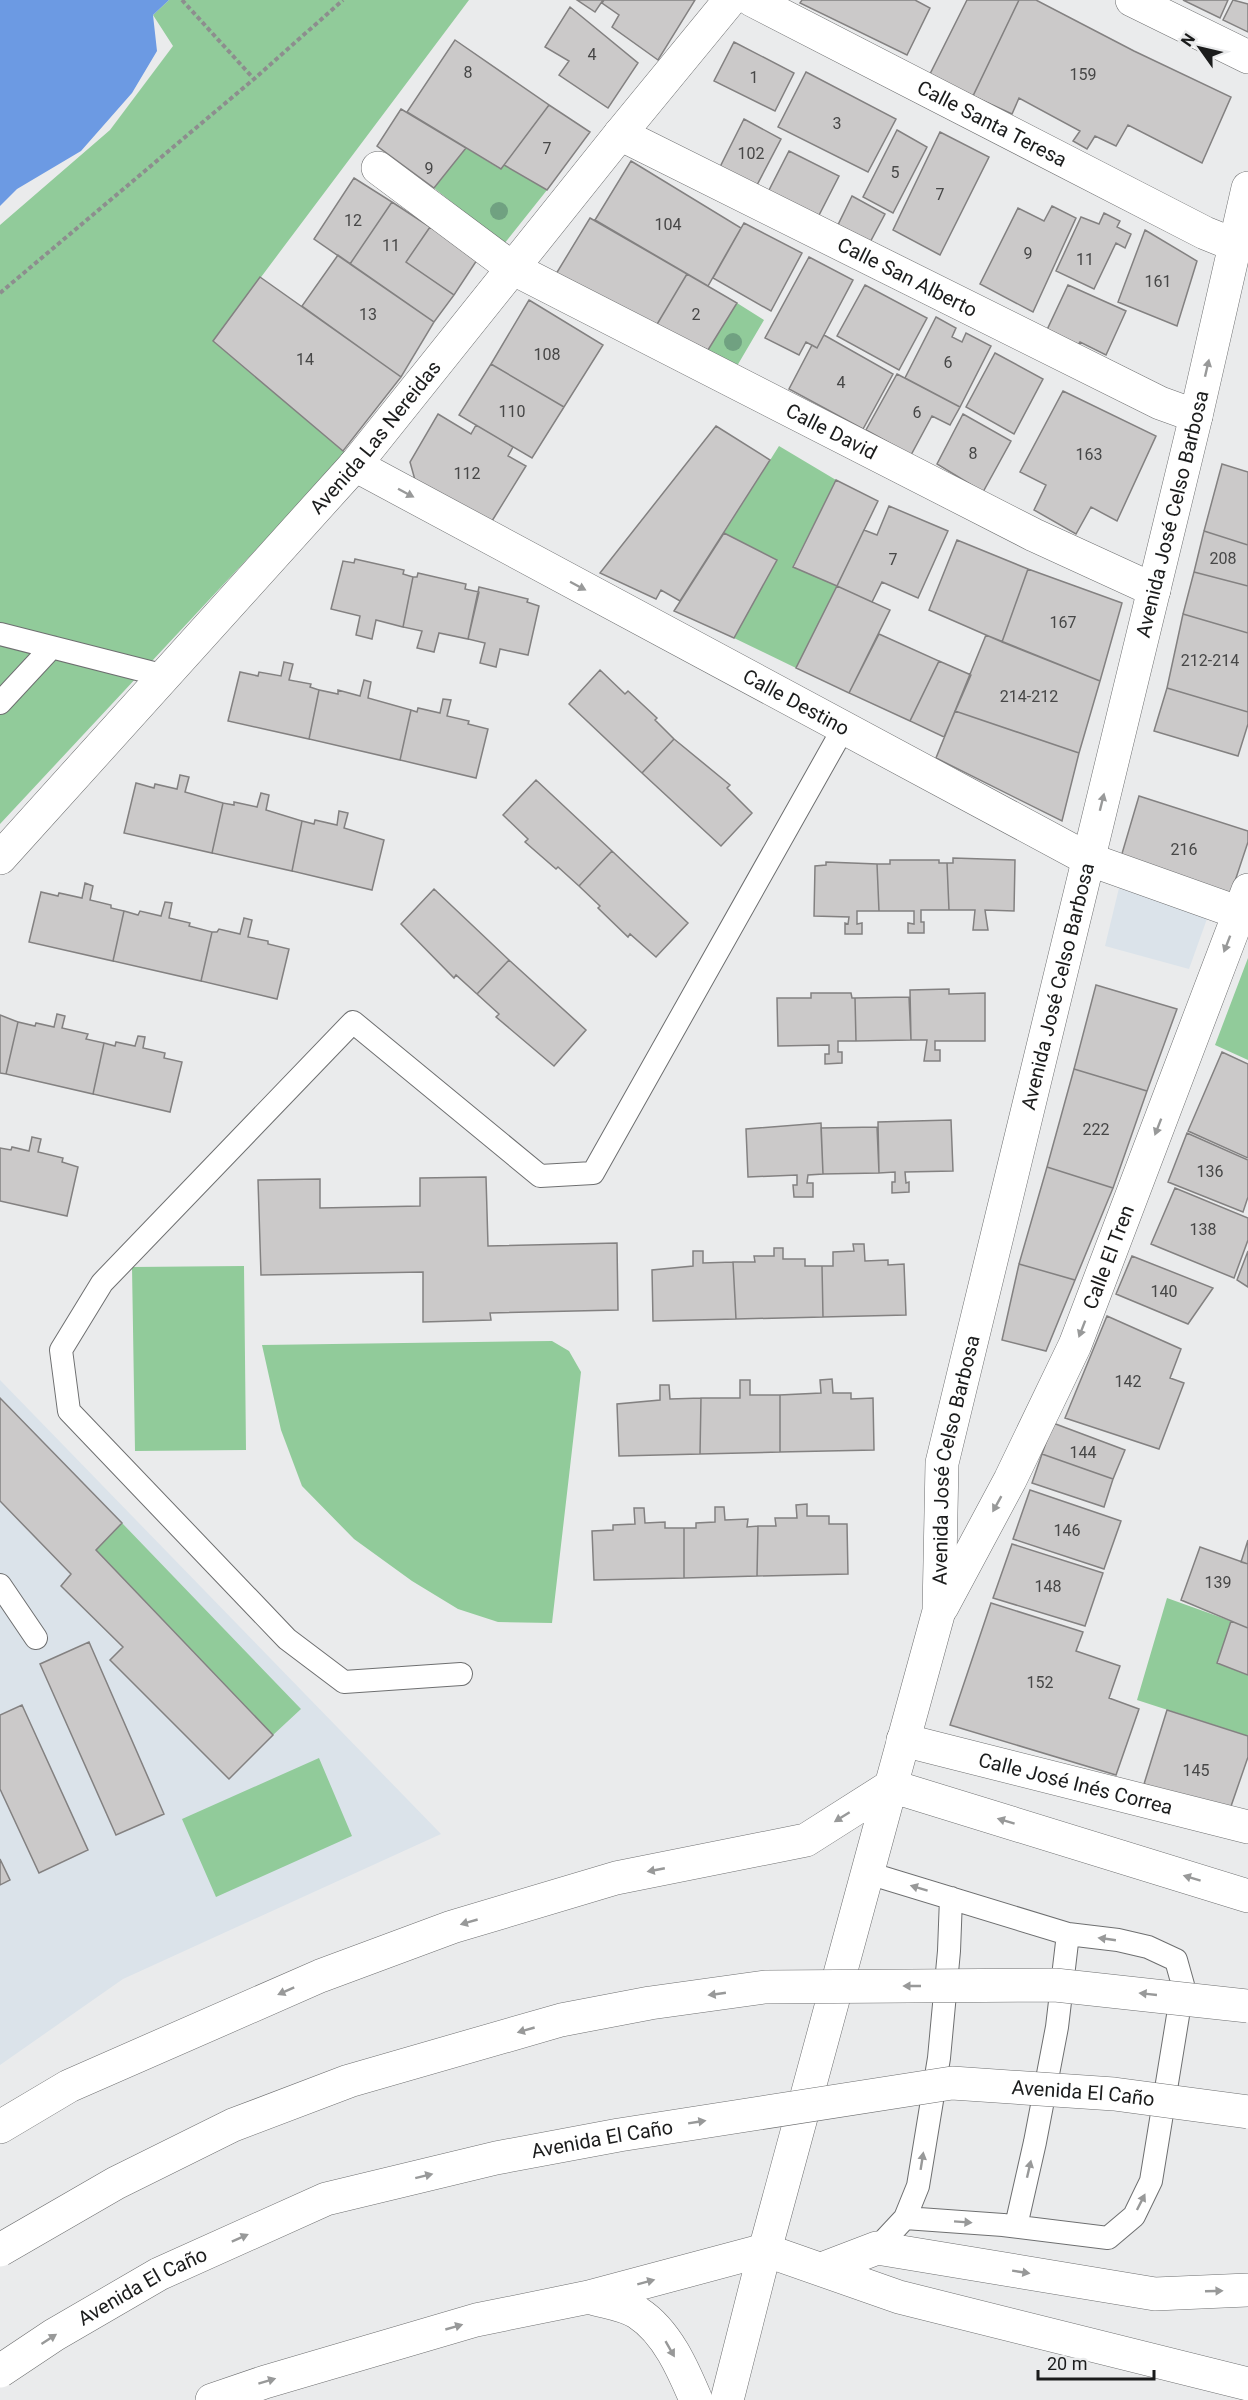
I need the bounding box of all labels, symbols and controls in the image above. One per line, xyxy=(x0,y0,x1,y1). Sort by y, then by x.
north arrow xyxy=(1170,18,1230,78)
text: N xyxy=(1177,30,1199,50)
house number: 4 xyxy=(588,45,597,64)
house number: 8 xyxy=(464,63,473,82)
house number: 159 xyxy=(1070,65,1096,84)
house number: 1 xyxy=(750,68,759,87)
street label: Calle Santa Teresa xyxy=(913,75,1071,172)
house number: 3 xyxy=(833,114,842,133)
house number: 7 xyxy=(543,139,552,158)
house number: 102 xyxy=(738,144,764,163)
house number: 9 xyxy=(425,159,434,178)
house number: 5 xyxy=(891,163,900,182)
house number: 7 xyxy=(936,185,945,204)
house number: 12 xyxy=(344,211,362,230)
house number: 104 xyxy=(655,215,681,234)
street label: Calle San Alberto xyxy=(834,232,981,322)
house number: 11 xyxy=(382,236,400,255)
house number: 9 xyxy=(1024,244,1033,263)
house number: 11 xyxy=(1076,250,1094,269)
house number: 161 xyxy=(1145,272,1171,291)
house number: 13 xyxy=(359,305,377,324)
house number: 2 xyxy=(692,305,701,324)
house number: 108 xyxy=(534,345,560,364)
house number: 14 xyxy=(296,350,314,369)
house number: 6 xyxy=(944,353,953,372)
street label: Avenida Las Nereidas xyxy=(305,356,446,519)
one-way arrow xyxy=(1203,358,1212,377)
house number: 4 xyxy=(837,373,846,392)
street label: Avenida José Celso Barbosa xyxy=(1131,388,1213,640)
street label: Calle David xyxy=(782,398,881,465)
house number: 110 xyxy=(499,402,525,421)
house number: 6 xyxy=(913,403,922,422)
house number: 8 xyxy=(969,444,978,463)
house number: 163 xyxy=(1076,445,1102,464)
house number: 112 xyxy=(454,464,480,483)
one-way arrow xyxy=(398,488,415,498)
house number: 208 xyxy=(1210,549,1236,568)
house number: 7 xyxy=(889,550,898,569)
one-way arrow xyxy=(569,581,586,591)
house number: 167 xyxy=(1050,613,1076,632)
house number: 212-214 xyxy=(1181,651,1239,670)
street label: Calle Destino xyxy=(739,664,854,741)
house number: 214-212 xyxy=(1000,687,1058,706)
one-way arrow xyxy=(1097,793,1107,811)
house number: 216 xyxy=(1171,840,1197,859)
street label: Avenida José Celso Barbosa xyxy=(1016,860,1099,1112)
one-way arrow xyxy=(1222,935,1232,953)
one-way arrow xyxy=(1153,1118,1163,1136)
house number: 222 xyxy=(1083,1120,1109,1139)
house number: 136 xyxy=(1197,1162,1223,1181)
street label: Calle El Tren xyxy=(1078,1202,1139,1312)
house number: 138 xyxy=(1190,1220,1216,1239)
house number: 140 xyxy=(1151,1282,1177,1301)
one-way arrow xyxy=(1076,1320,1086,1338)
street label: Avenida José Celso Barbosa xyxy=(928,1333,985,1585)
house number: 142 xyxy=(1115,1372,1141,1391)
house number: 144 xyxy=(1070,1443,1096,1462)
one-way arrow xyxy=(992,1496,1002,1513)
house number: 146 xyxy=(1054,1521,1080,1540)
house number: 139 xyxy=(1205,1573,1231,1592)
house number: 148 xyxy=(1035,1577,1061,1596)
house number: 152 xyxy=(1027,1673,1053,1692)
street label: Calle José Inés Correa xyxy=(976,1748,1175,1820)
house number: 145 xyxy=(1183,1761,1209,1780)
one-way arrow xyxy=(834,1811,850,1822)
one-way arrow xyxy=(997,1816,1015,1825)
one-way arrow xyxy=(647,1866,666,1875)
one-way arrow xyxy=(1183,1873,1201,1883)
one-way arrow xyxy=(910,1883,928,1892)
one-way arrow xyxy=(459,1918,477,1927)
one-way arrow xyxy=(1097,1934,1116,1944)
one-way arrow xyxy=(902,1981,921,1991)
one-way arrow xyxy=(277,1986,295,1996)
one-way arrow xyxy=(708,1989,727,1998)
one-way arrow xyxy=(1139,1989,1158,1999)
one-way arrow xyxy=(517,2026,535,2035)
street label: Avenida El Caño xyxy=(1011,2075,1156,2111)
street label: Avenida El Caño xyxy=(529,2115,674,2163)
one-way arrow xyxy=(688,2117,707,2126)
one-way arrow xyxy=(917,2152,926,2171)
one-way arrow xyxy=(1025,2160,1034,2179)
one-way arrow xyxy=(414,2170,433,2180)
one-way arrow xyxy=(1136,2193,1146,2210)
one-way arrow xyxy=(954,2217,973,2227)
one-way arrow xyxy=(231,2233,249,2243)
street label: Avenida El Caño xyxy=(73,2242,211,2331)
one-way arrow xyxy=(1012,2268,1031,2277)
one-way arrow xyxy=(637,2277,655,2286)
one-way arrow xyxy=(1205,2287,1224,2296)
one-way arrow xyxy=(445,2322,463,2331)
one-way arrow xyxy=(41,2333,57,2344)
one-way arrow xyxy=(665,2341,676,2357)
scale bar xyxy=(1038,2343,1154,2381)
text: 20 m xyxy=(1047,2353,1087,2374)
one-way arrow xyxy=(258,2376,276,2385)

